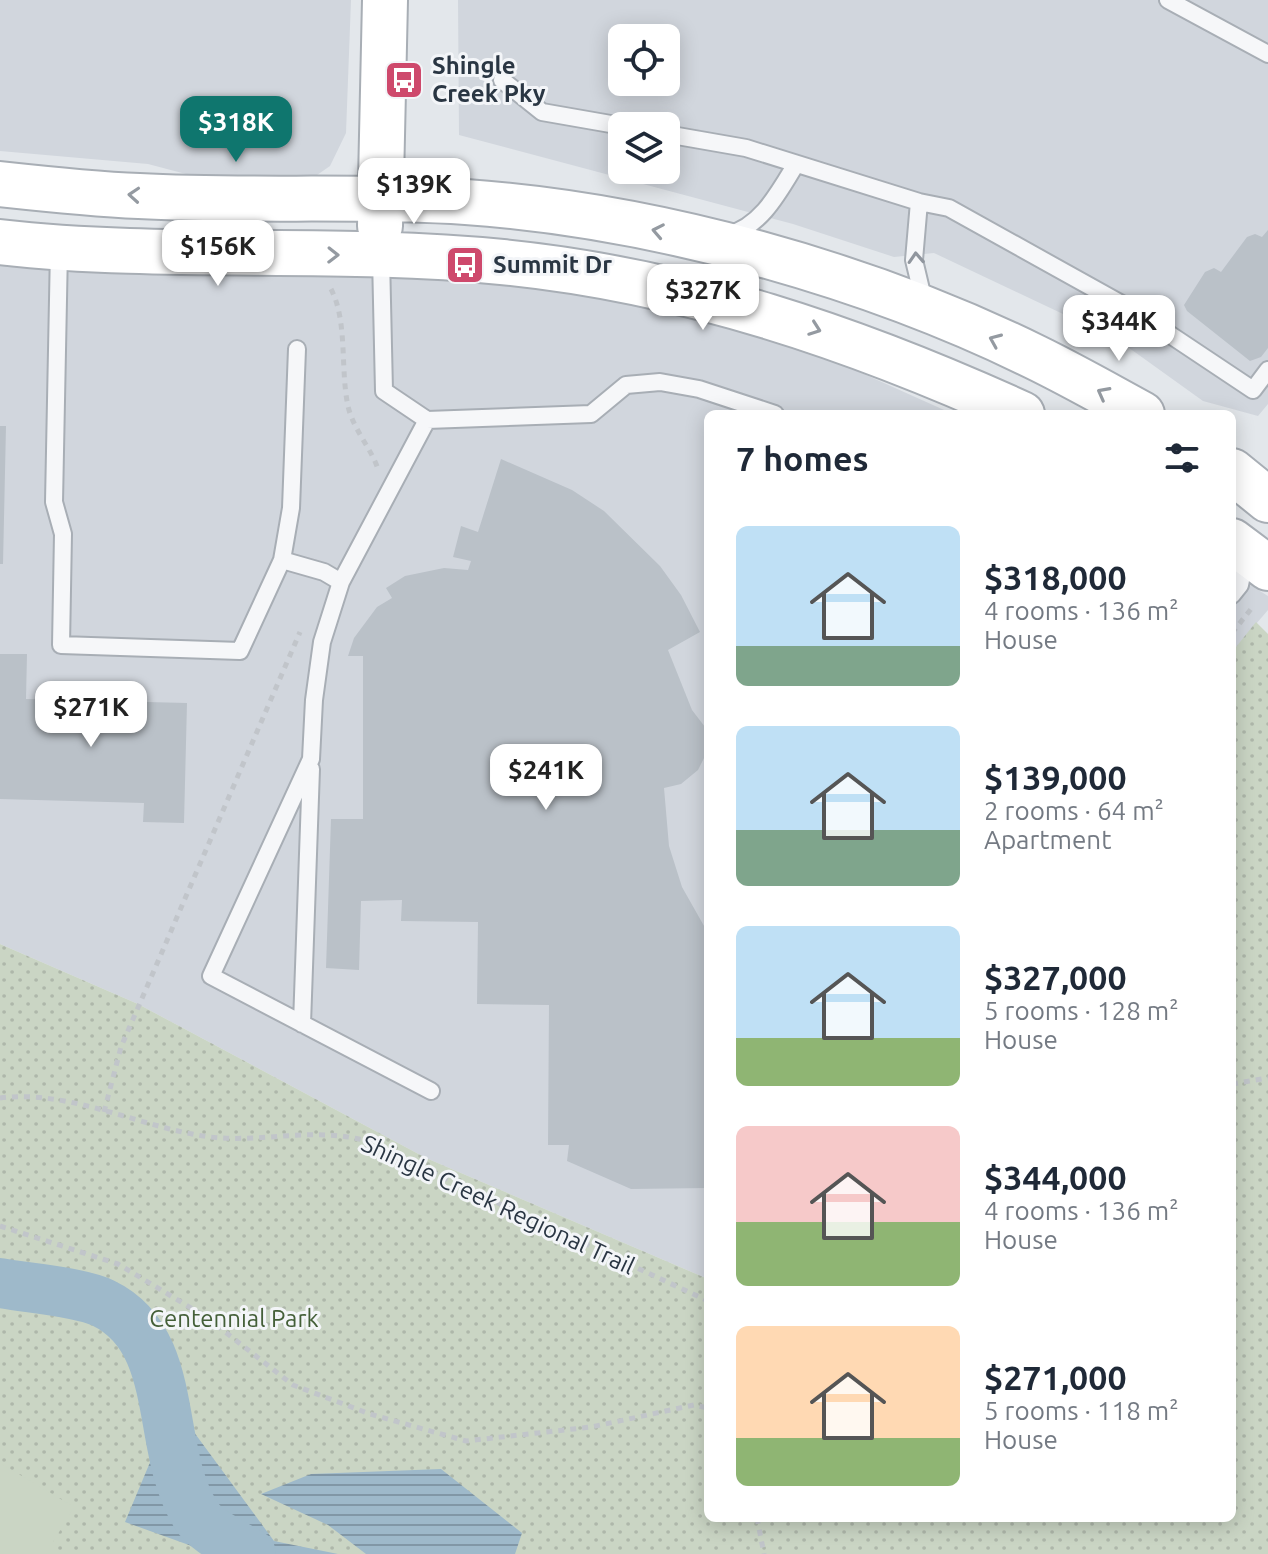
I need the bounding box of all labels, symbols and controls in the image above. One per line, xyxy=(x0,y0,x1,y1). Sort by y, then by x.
map controls xyxy=(608,24,680,184)
button: locate xyxy=(608,24,680,96)
place label: Shingle Creek Pky xyxy=(432,52,546,107)
bus stop icon: Shingle Creek Pky xyxy=(383,59,425,101)
pin: $318K xyxy=(180,96,292,164)
text: $318K xyxy=(198,107,274,136)
button: layers xyxy=(608,112,680,184)
pin: $139K xyxy=(358,158,470,226)
text: $139K xyxy=(376,169,452,198)
one-way arrow xyxy=(127,187,140,204)
pin: $156K xyxy=(162,220,274,288)
one-way arrow xyxy=(652,223,665,240)
text: $156K xyxy=(180,231,256,260)
bus stop icon: Summit Dr xyxy=(444,244,486,286)
one-way arrow xyxy=(327,246,340,264)
place label: Summit Dr xyxy=(493,251,612,278)
one-way arrow xyxy=(907,251,924,263)
pin: $327K xyxy=(647,264,759,332)
text: $327K xyxy=(665,275,741,304)
pin: $344K xyxy=(1063,295,1175,363)
text: $344K xyxy=(1081,306,1157,335)
one-way arrow xyxy=(807,319,821,336)
one-way arrow xyxy=(989,334,1003,350)
one-way arrow xyxy=(1096,387,1111,402)
icon: filters xyxy=(1160,436,1204,480)
text: 7 homes xyxy=(736,439,869,477)
icon: home xyxy=(800,558,896,654)
text: $318,000 xyxy=(984,558,1127,596)
text: 4 rooms · 136 m² xyxy=(984,596,1179,625)
text: House xyxy=(984,625,1058,654)
pin: $271K xyxy=(35,681,147,749)
text: $271K xyxy=(53,692,129,721)
pin: $241K xyxy=(490,744,602,812)
text: $241K xyxy=(508,755,584,784)
icon: home xyxy=(800,758,896,854)
text: $139,000 xyxy=(984,758,1127,796)
text: 2 rooms · 64 m² xyxy=(984,796,1164,825)
text: Apartment xyxy=(984,825,1111,854)
icon: home xyxy=(800,958,896,1054)
text: $327,000 xyxy=(984,958,1127,996)
text: 5 rooms · 128 m² xyxy=(984,996,1179,1025)
text: House xyxy=(984,1025,1058,1054)
street label: Shingle Creek Regional Trail xyxy=(357,1129,639,1280)
icon: home xyxy=(800,1158,896,1254)
text: $344,000 xyxy=(984,1158,1127,1196)
text: 4 rooms · 136 m² xyxy=(984,1196,1179,1225)
text: House xyxy=(984,1225,1058,1254)
park label: Centennial Park xyxy=(149,1305,319,1332)
icon: home xyxy=(800,1358,896,1454)
text: $271,000 xyxy=(984,1358,1127,1396)
text: 5 rooms · 118 m² xyxy=(984,1396,1179,1425)
text: House xyxy=(984,1425,1058,1454)

